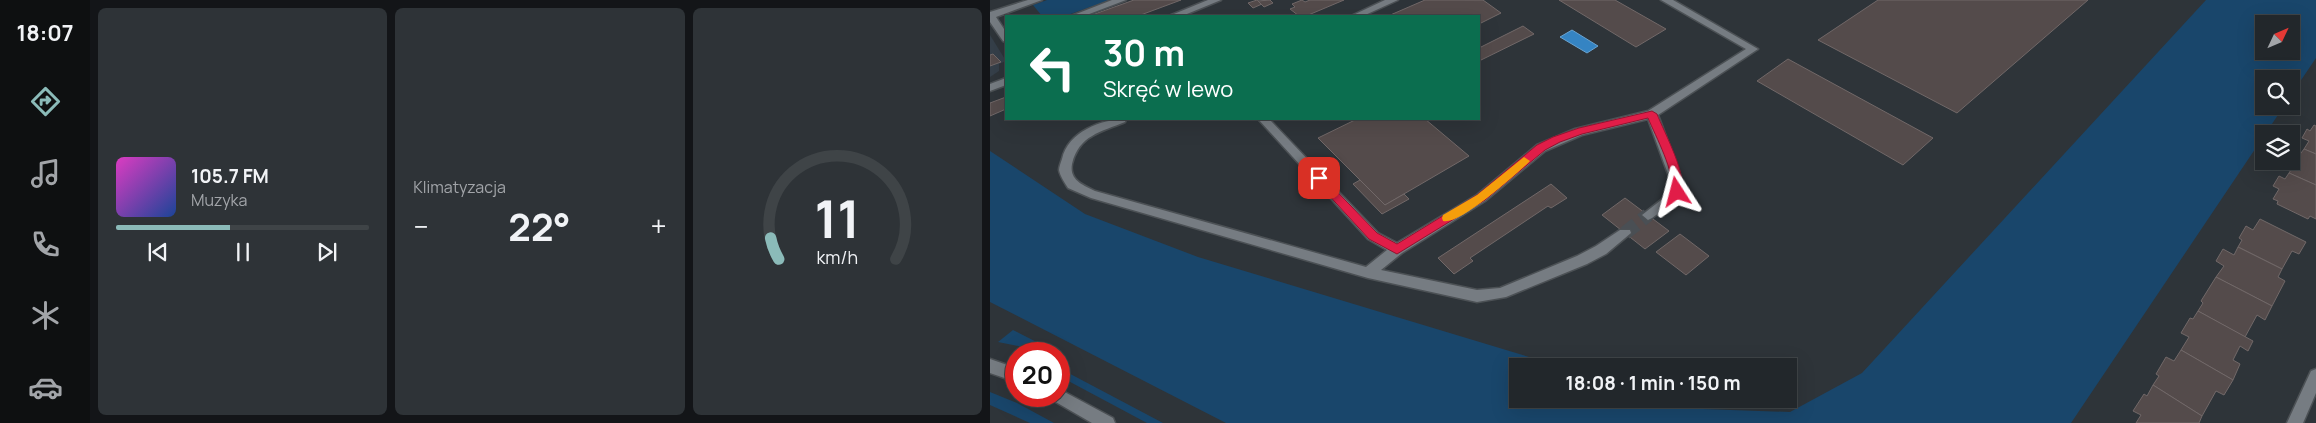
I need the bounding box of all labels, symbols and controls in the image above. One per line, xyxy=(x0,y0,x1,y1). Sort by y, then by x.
north arrow xyxy=(2255,15,2300,60)
map controls xyxy=(2255,15,2300,170)
text: 18:07 xyxy=(17,18,73,48)
text: 30 m xyxy=(1103,29,1185,77)
icon: left xyxy=(1020,35,1085,100)
button: search xyxy=(2255,70,2300,115)
text: Skręć w lewo xyxy=(1103,74,1233,104)
icon: directions xyxy=(28,84,63,119)
button: layers xyxy=(2255,125,2300,170)
icon: music xyxy=(28,156,63,191)
pin xyxy=(1298,157,1340,199)
text: 105.7 FM xyxy=(191,163,269,189)
icon: arrive xyxy=(1305,164,1333,192)
position arrow xyxy=(1650,165,1702,217)
text: Klimatyzacja xyxy=(413,176,506,198)
text: 11 xyxy=(815,183,860,254)
text: Muzyka xyxy=(191,189,247,211)
text: 22° xyxy=(508,200,571,252)
text: − xyxy=(413,207,428,245)
text: + xyxy=(651,207,667,245)
icon: phone xyxy=(28,227,63,262)
icon: previous xyxy=(144,238,172,266)
icon: pause xyxy=(229,238,257,266)
icon: next xyxy=(313,238,341,266)
text: km/h xyxy=(817,245,858,269)
icon: climate xyxy=(28,298,63,333)
speed limit sign: 20 xyxy=(1005,342,1070,407)
icon: car xyxy=(28,370,63,405)
text: 18:08 · 1 min · 150 m xyxy=(1565,370,1741,396)

